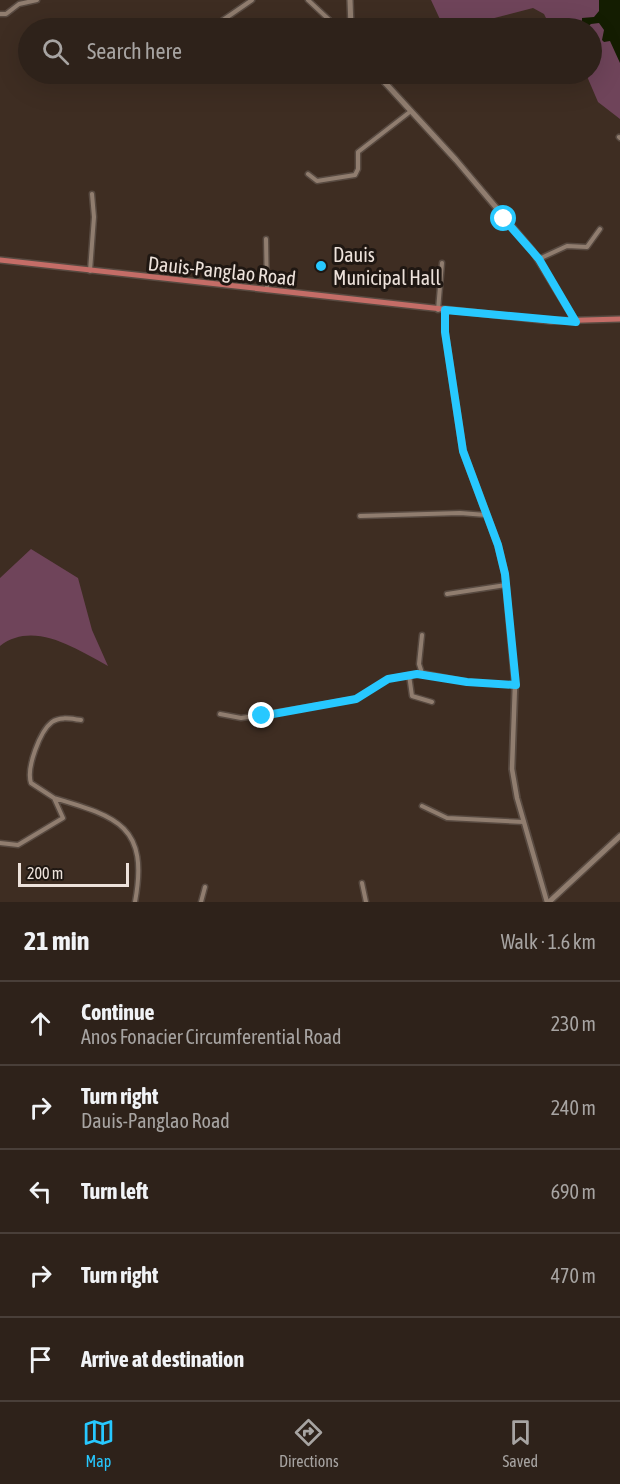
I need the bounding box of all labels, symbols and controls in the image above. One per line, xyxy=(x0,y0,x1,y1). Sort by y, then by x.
search box xyxy=(18,18,602,84)
icon: search xyxy=(39,35,72,68)
text: Search here xyxy=(87,38,182,64)
route start xyxy=(490,205,516,231)
place label: Dauis Municipal Hall xyxy=(333,243,441,289)
street label: Dauis-Panglao Road xyxy=(147,251,297,290)
marker: Dauis Municipal Hall xyxy=(314,259,328,273)
route end xyxy=(248,702,274,728)
scale bar xyxy=(18,860,129,888)
text: 200 m xyxy=(27,864,63,882)
text: 21 min xyxy=(24,926,89,956)
text: Walk · 1.6 km xyxy=(501,930,596,953)
text: Continue xyxy=(81,999,155,1025)
icon: ahead xyxy=(24,1007,57,1040)
text: 230 m xyxy=(551,1012,596,1035)
text: Anos Fonacier Circumferential Road xyxy=(81,1025,342,1048)
text: Turn right xyxy=(81,1083,158,1109)
icon: right xyxy=(24,1091,57,1124)
text: 240 m xyxy=(551,1096,596,1119)
text: Dauis-Panglao Road xyxy=(81,1109,230,1132)
icon: left xyxy=(24,1175,57,1208)
text: Turn left xyxy=(81,1178,148,1204)
text: 690 m xyxy=(551,1180,596,1203)
icon: right xyxy=(24,1259,57,1292)
text: Turn right xyxy=(81,1262,158,1288)
text: 470 m xyxy=(551,1264,596,1287)
icon: arrive xyxy=(24,1343,57,1376)
text: Arrive at destination xyxy=(81,1346,244,1372)
tab: Map xyxy=(82,1416,115,1470)
tab: Directions xyxy=(279,1416,339,1470)
tab: Saved xyxy=(503,1416,538,1470)

